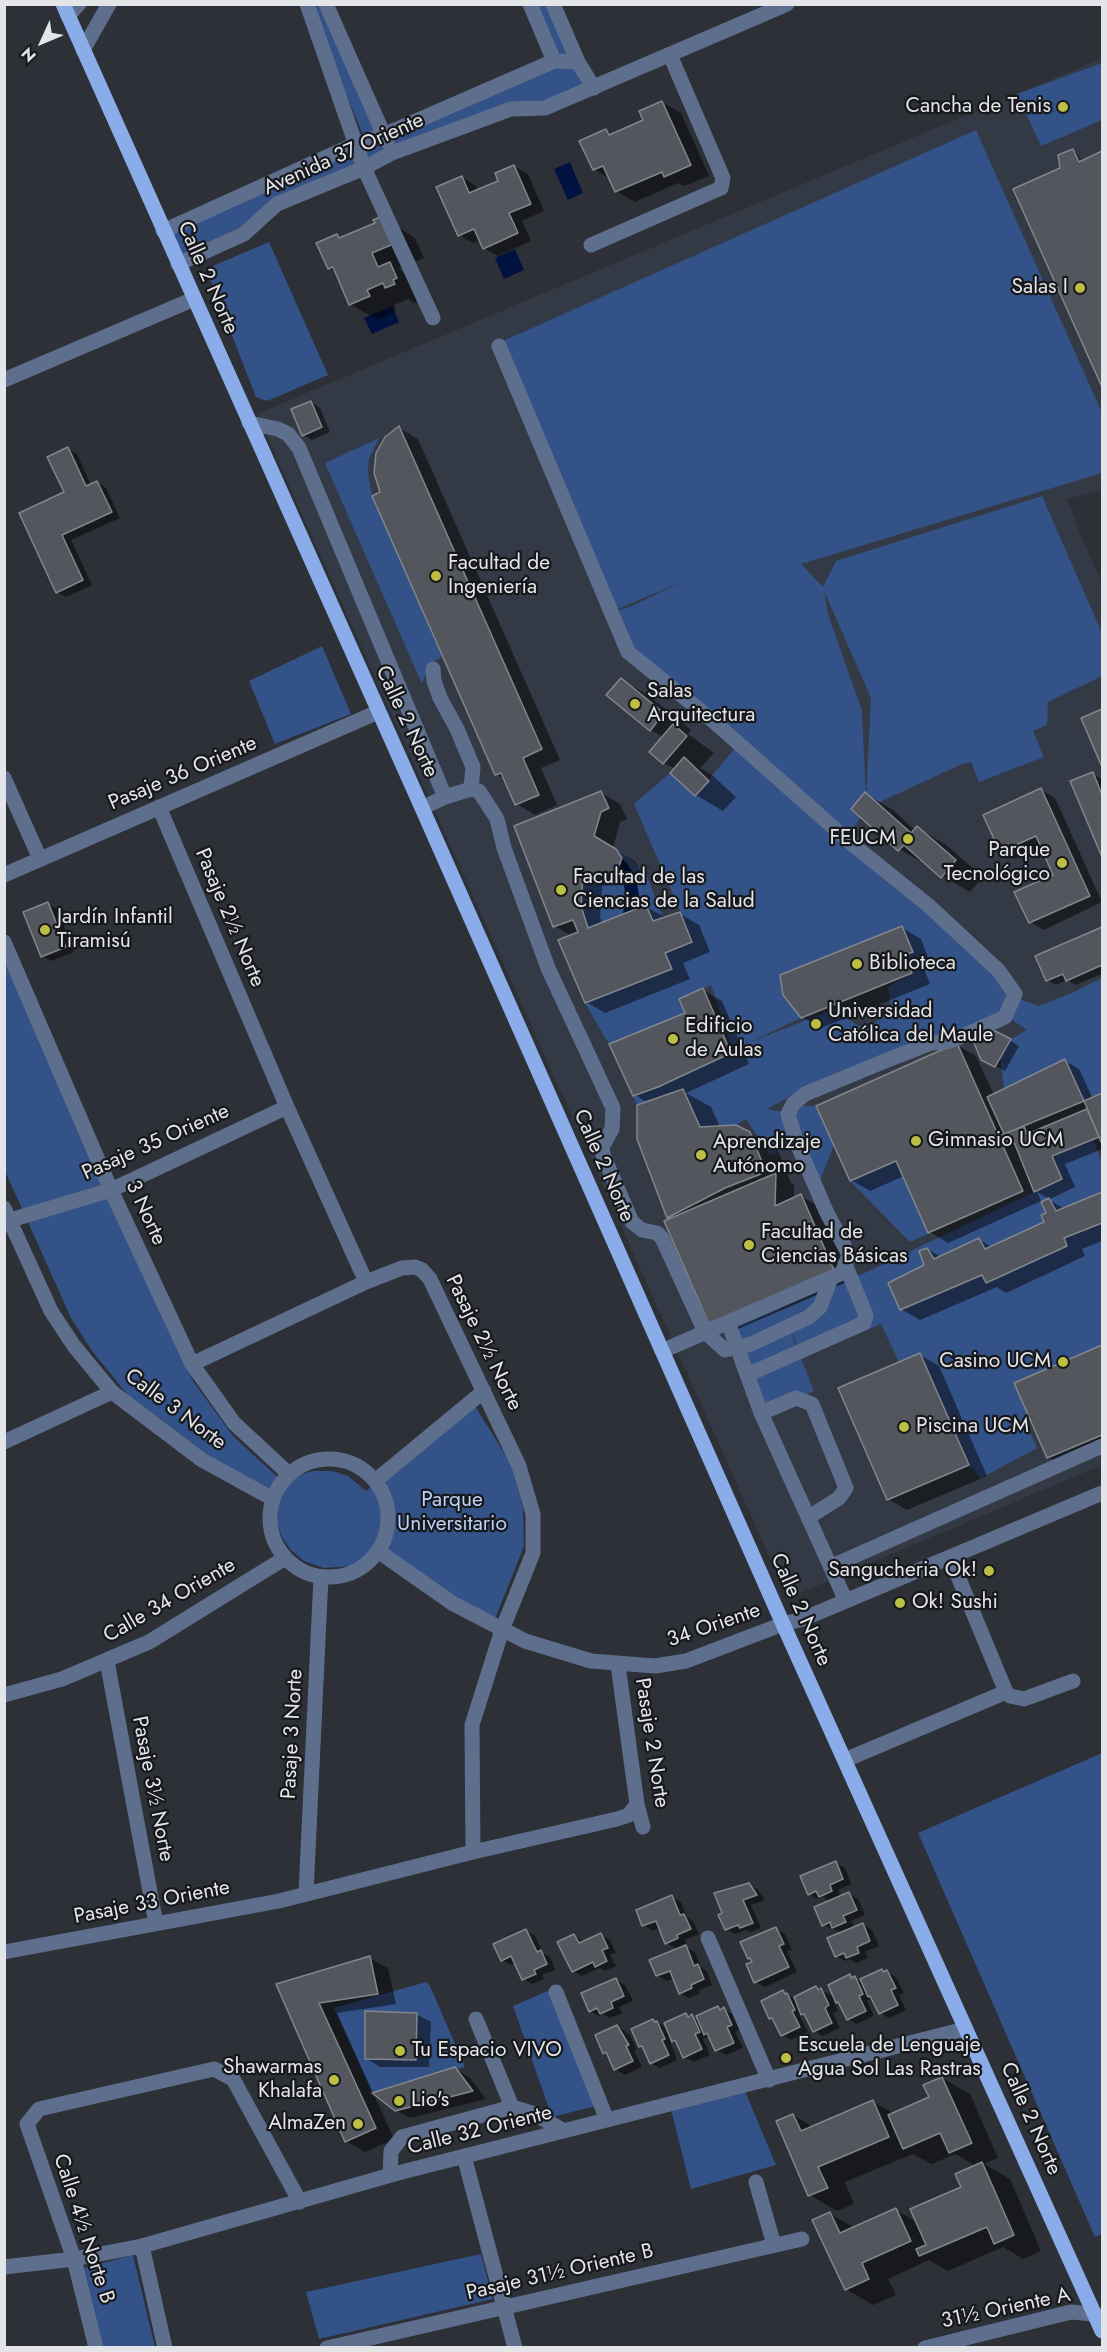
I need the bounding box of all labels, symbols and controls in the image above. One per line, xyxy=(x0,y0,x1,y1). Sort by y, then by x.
north arrow xyxy=(12,12,72,72)
text: N xyxy=(16,42,41,67)
place label: Cancha de Tenis xyxy=(906,94,1051,120)
marker: Cancha de Tenis xyxy=(1056,100,1070,114)
street label: Avenida 37 Oriente xyxy=(260,108,428,202)
street label: Calle 2 Norte xyxy=(171,218,243,338)
place label: Salas I xyxy=(1012,275,1068,301)
marker: Salas I xyxy=(1073,281,1087,295)
place label: Facultad de Ingeniería xyxy=(448,551,550,601)
marker: Facultad de Ingeniería xyxy=(429,569,443,583)
street label: Calle 2 Norte xyxy=(369,662,443,782)
place label: Salas Arquitectura xyxy=(647,679,755,729)
marker: Salas Arquitectura xyxy=(628,697,642,711)
street label: Pasaje 36 Oriente xyxy=(105,731,261,817)
place label: FEUCM xyxy=(829,826,896,852)
marker: FEUCM xyxy=(901,832,915,846)
place label: Parque Tecnológico xyxy=(944,838,1050,888)
street label: Pasaje 2½ Norte xyxy=(188,845,270,991)
marker: Parque Tecnológico xyxy=(1055,856,1069,870)
place label: Facultad de las Ciencias de la Salud xyxy=(573,865,755,915)
marker: Facultad de las Ciencias de la Salud xyxy=(554,883,568,897)
place label: Jardín Infantil Tiramisú xyxy=(57,905,173,955)
marker: Jardín Infantil Tiramisú xyxy=(38,923,52,937)
place label: Biblioteca xyxy=(869,951,956,977)
marker: Biblioteca xyxy=(850,957,864,971)
place label: Universidad Católica del Maule xyxy=(828,999,993,1049)
place label: Edificio de Aulas xyxy=(685,1014,762,1064)
marker: Universidad Católica del Maule xyxy=(809,1017,823,1031)
marker: Edificio de Aulas xyxy=(666,1032,680,1046)
street label: Pasaje 35 Oriente xyxy=(78,1099,234,1187)
street label: Calle 2 Norte xyxy=(567,1106,639,1226)
place label: Gimnasio UCM xyxy=(928,1128,1063,1154)
place label: Aprendizaje Autónomo xyxy=(713,1130,821,1180)
marker: Gimnasio UCM xyxy=(909,1134,923,1148)
marker: Aprendizaje Autónomo xyxy=(694,1148,708,1162)
street label: 3 Norte xyxy=(119,1177,171,1249)
place label: Facultad de Ciencias Básicas xyxy=(761,1220,907,1270)
marker: Facultad de Ciencias Básicas xyxy=(742,1238,756,1252)
street label: Pasaje 2½ Norte xyxy=(439,1271,527,1415)
place label: Casino UCM xyxy=(939,1349,1051,1375)
marker: Casino UCM xyxy=(1056,1355,1070,1369)
street label: Calle 3 Norte xyxy=(120,1364,230,1456)
place label: Piscina UCM xyxy=(916,1414,1029,1440)
marker: Piscina UCM xyxy=(897,1420,911,1434)
park label: Parque Universitario xyxy=(397,1488,507,1538)
street label: Calle 2 Norte xyxy=(764,1550,836,1670)
street label: Calle 34 Oriente xyxy=(100,1553,240,1649)
place label: Sangucheria Ok! xyxy=(828,1558,977,1584)
marker: Sangucheria Ok! xyxy=(982,1564,996,1578)
place label: Ok! Sushi xyxy=(912,1590,998,1616)
marker: Ok! Sushi xyxy=(893,1596,907,1610)
street label: 34 Oriente xyxy=(664,1598,764,1654)
street label: Pasaje 3 Norte xyxy=(277,1668,309,1800)
street label: Pasaje 2 Norte xyxy=(628,1676,674,1810)
street label: Pasaje 3½ Norte xyxy=(126,1714,178,1864)
street label: Pasaje 33 Oriente xyxy=(72,1876,232,1930)
place label: Escuela de Lenguaje Agua Sol Las Rastras xyxy=(798,2033,981,2083)
place label: Tu Espacio VIVO xyxy=(412,2038,562,2064)
marker: Tu Espacio VIVO xyxy=(393,2044,407,2058)
marker: Escuela de Lenguaje Agua Sol Las Rastras xyxy=(779,2051,793,2065)
place label: Shawarmas Khalafa xyxy=(223,2055,322,2105)
street label: Calle 2 Norte xyxy=(994,2059,1066,2179)
marker: Shawarmas Khalafa xyxy=(327,2073,341,2087)
place label: Lio's xyxy=(411,2088,449,2114)
marker: Lio's xyxy=(392,2094,406,2108)
street label: Calle 32 Oriente xyxy=(405,2101,555,2161)
place label: AlmaZen xyxy=(268,2111,346,2137)
marker: AlmaZen xyxy=(351,2117,365,2131)
street label: Calle 4½ Norte B xyxy=(47,2151,119,2307)
street label: Pasaje 31½ Oriente B xyxy=(464,2239,656,2307)
street label: 31½ Oriente A xyxy=(939,2283,1073,2335)

